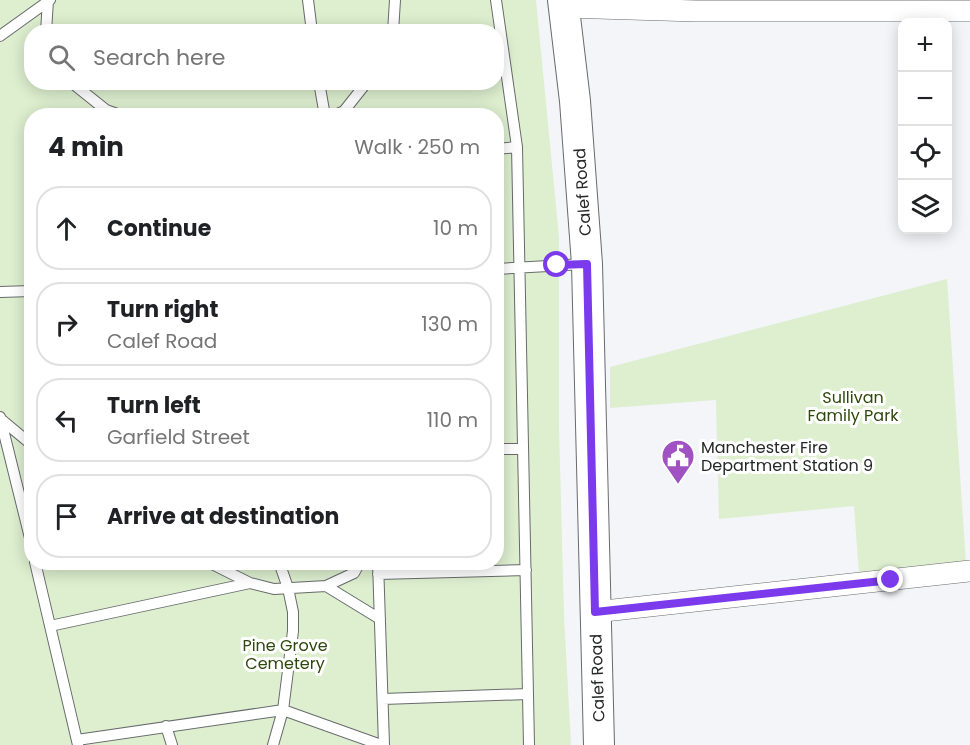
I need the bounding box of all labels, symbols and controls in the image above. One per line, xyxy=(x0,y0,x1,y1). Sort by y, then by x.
map controls xyxy=(898,18,952,234)
button: + xyxy=(898,18,952,72)
search box xyxy=(24,24,504,90)
icon: search xyxy=(45,41,78,74)
text: Search here xyxy=(93,42,226,73)
button: − xyxy=(898,72,952,126)
button: locate xyxy=(898,126,952,180)
text: 4 min xyxy=(48,129,124,165)
text: Walk · 250 m xyxy=(354,133,480,161)
street label: Calef Road xyxy=(568,147,597,237)
button: layers xyxy=(898,180,952,234)
icon: ahead xyxy=(50,212,83,245)
text: Continue xyxy=(107,213,211,244)
text: 10 m xyxy=(433,214,478,242)
route start xyxy=(543,251,569,277)
text: Turn right xyxy=(107,294,218,325)
icon: right xyxy=(50,308,83,341)
text: 130 m xyxy=(421,310,478,338)
text: Calef Road xyxy=(107,327,217,355)
park label: Sullivan Family Park xyxy=(808,386,899,427)
text: Turn left xyxy=(107,390,201,421)
icon: left xyxy=(50,404,83,437)
text: 110 m xyxy=(427,406,478,434)
text: Garfield Street xyxy=(107,423,250,451)
place label: Manchester Fire Department Station 9 xyxy=(701,436,873,477)
public building icon: Manchester Fire Department Station 9 xyxy=(660,438,696,485)
icon: arrive xyxy=(50,500,83,533)
text: Arrive at destination xyxy=(107,501,339,532)
route end xyxy=(877,566,903,592)
park label: Pine Grove Cemetery xyxy=(242,634,328,675)
street label: Calef Road xyxy=(584,634,611,722)

